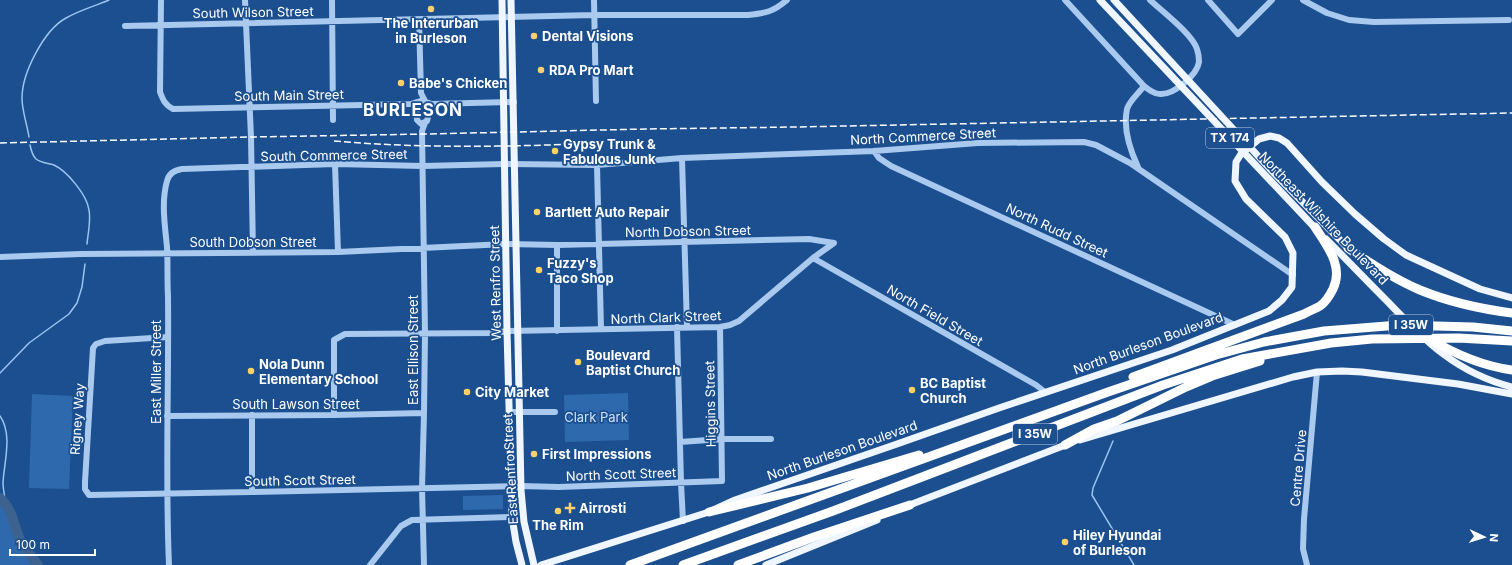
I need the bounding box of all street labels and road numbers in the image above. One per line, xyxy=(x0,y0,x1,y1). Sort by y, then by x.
street label: South Wilson Street xyxy=(192,3,314,21)
street label: South Main Street xyxy=(234,86,344,104)
street label: North Commerce Street xyxy=(850,124,996,148)
road number: TX 174 xyxy=(1206,128,1254,148)
street label: South Commerce Street xyxy=(260,146,408,164)
street label: Northeast Wilshire Boulevard xyxy=(1256,148,1392,288)
street label: North Rudd Street xyxy=(1003,199,1111,261)
street label: North Dobson Street xyxy=(625,222,751,240)
street label: West Renfro Street xyxy=(486,225,504,341)
street label: South Dobson Street xyxy=(189,234,317,250)
street label: North Field Street xyxy=(884,281,986,349)
street label: East Ellison Street xyxy=(405,295,421,405)
street label: North Clark Street xyxy=(610,307,722,327)
street label: North Burleson Boulevard xyxy=(1071,308,1225,378)
road number: I 35W xyxy=(1389,315,1433,335)
street label: East Miller Street xyxy=(148,320,164,424)
street label: Higgins Street xyxy=(701,360,719,448)
street label: Rigney Way xyxy=(67,383,87,455)
street label: South Lawson Street xyxy=(232,396,360,412)
street label: East Renfro Street xyxy=(499,413,521,525)
street label: North Burleson Boulevard xyxy=(765,417,919,483)
road number: I 35W xyxy=(1013,424,1057,444)
street label: Centre Drive xyxy=(1287,429,1309,507)
street label: North Scott Street xyxy=(566,464,676,484)
street label: South Scott Street xyxy=(244,471,356,489)

